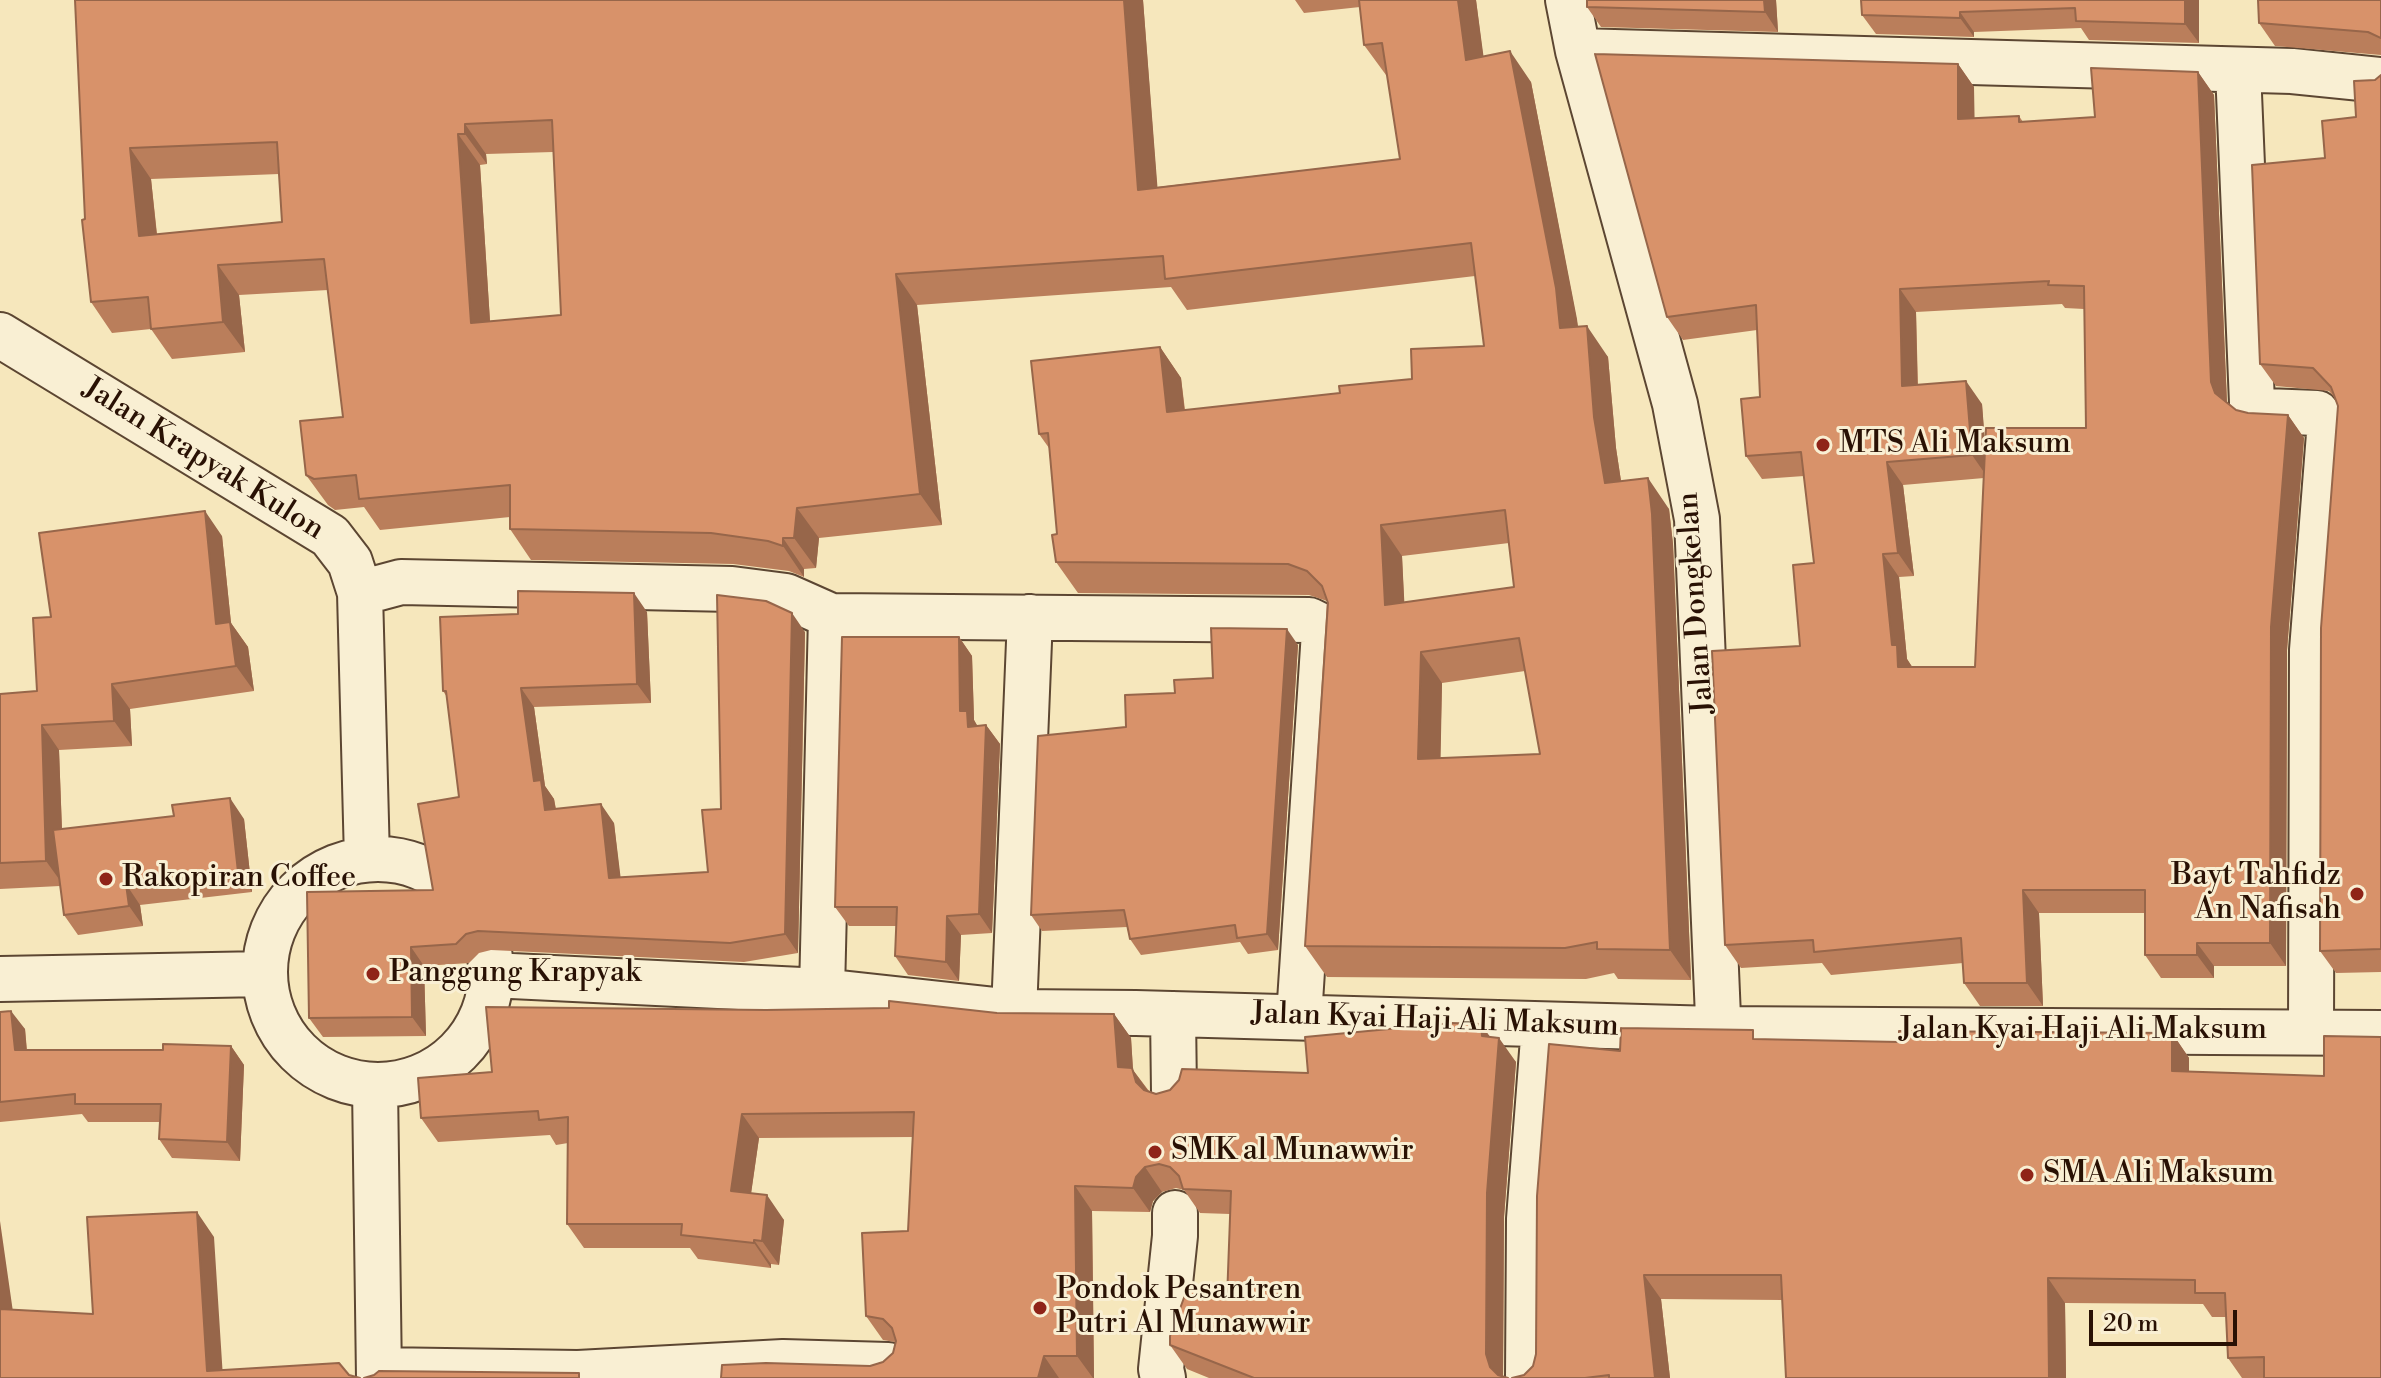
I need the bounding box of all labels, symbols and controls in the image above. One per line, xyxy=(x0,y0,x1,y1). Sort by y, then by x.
street label: Jalan Krapyak Kulon xyxy=(76,371,330,549)
place label: MTS Ali Maksum xyxy=(1839,427,2071,463)
marker: MTS Ali Maksum xyxy=(1814,436,1832,454)
street label: Jalan Dongkelan xyxy=(1671,491,1723,715)
place label: Bayt Tahfidz An Nafisah xyxy=(2171,859,2341,930)
place label: Rakopiran Coffee xyxy=(122,861,356,897)
marker: Rakopiran Coffee xyxy=(97,870,115,888)
marker: Bayt Tahfidz An Nafisah xyxy=(2348,885,2366,903)
place label: Panggung Krapyak xyxy=(389,956,641,992)
marker: Panggung Krapyak xyxy=(364,965,382,983)
street label: Jalan Kyai Haji Ali Maksum xyxy=(1251,997,1619,1045)
street label: Jalan Kyai Haji Ali Maksum xyxy=(1899,1013,2267,1049)
place label: SMK al Munawwir xyxy=(1171,1134,1414,1170)
marker: SMK al Munawwir xyxy=(1146,1143,1164,1161)
place label: SMA Ali Maksum xyxy=(2043,1157,2274,1193)
marker: SMA Ali Maksum xyxy=(2018,1166,2036,1184)
place label: Pondok Pesantren Putri Al Munawwir xyxy=(1056,1273,1310,1344)
scale bar xyxy=(2093,1294,2241,1344)
marker: Pondok Pesantren Putri Al Munawwir xyxy=(1031,1299,1049,1317)
text: 20 m xyxy=(2103,1309,2159,1339)

